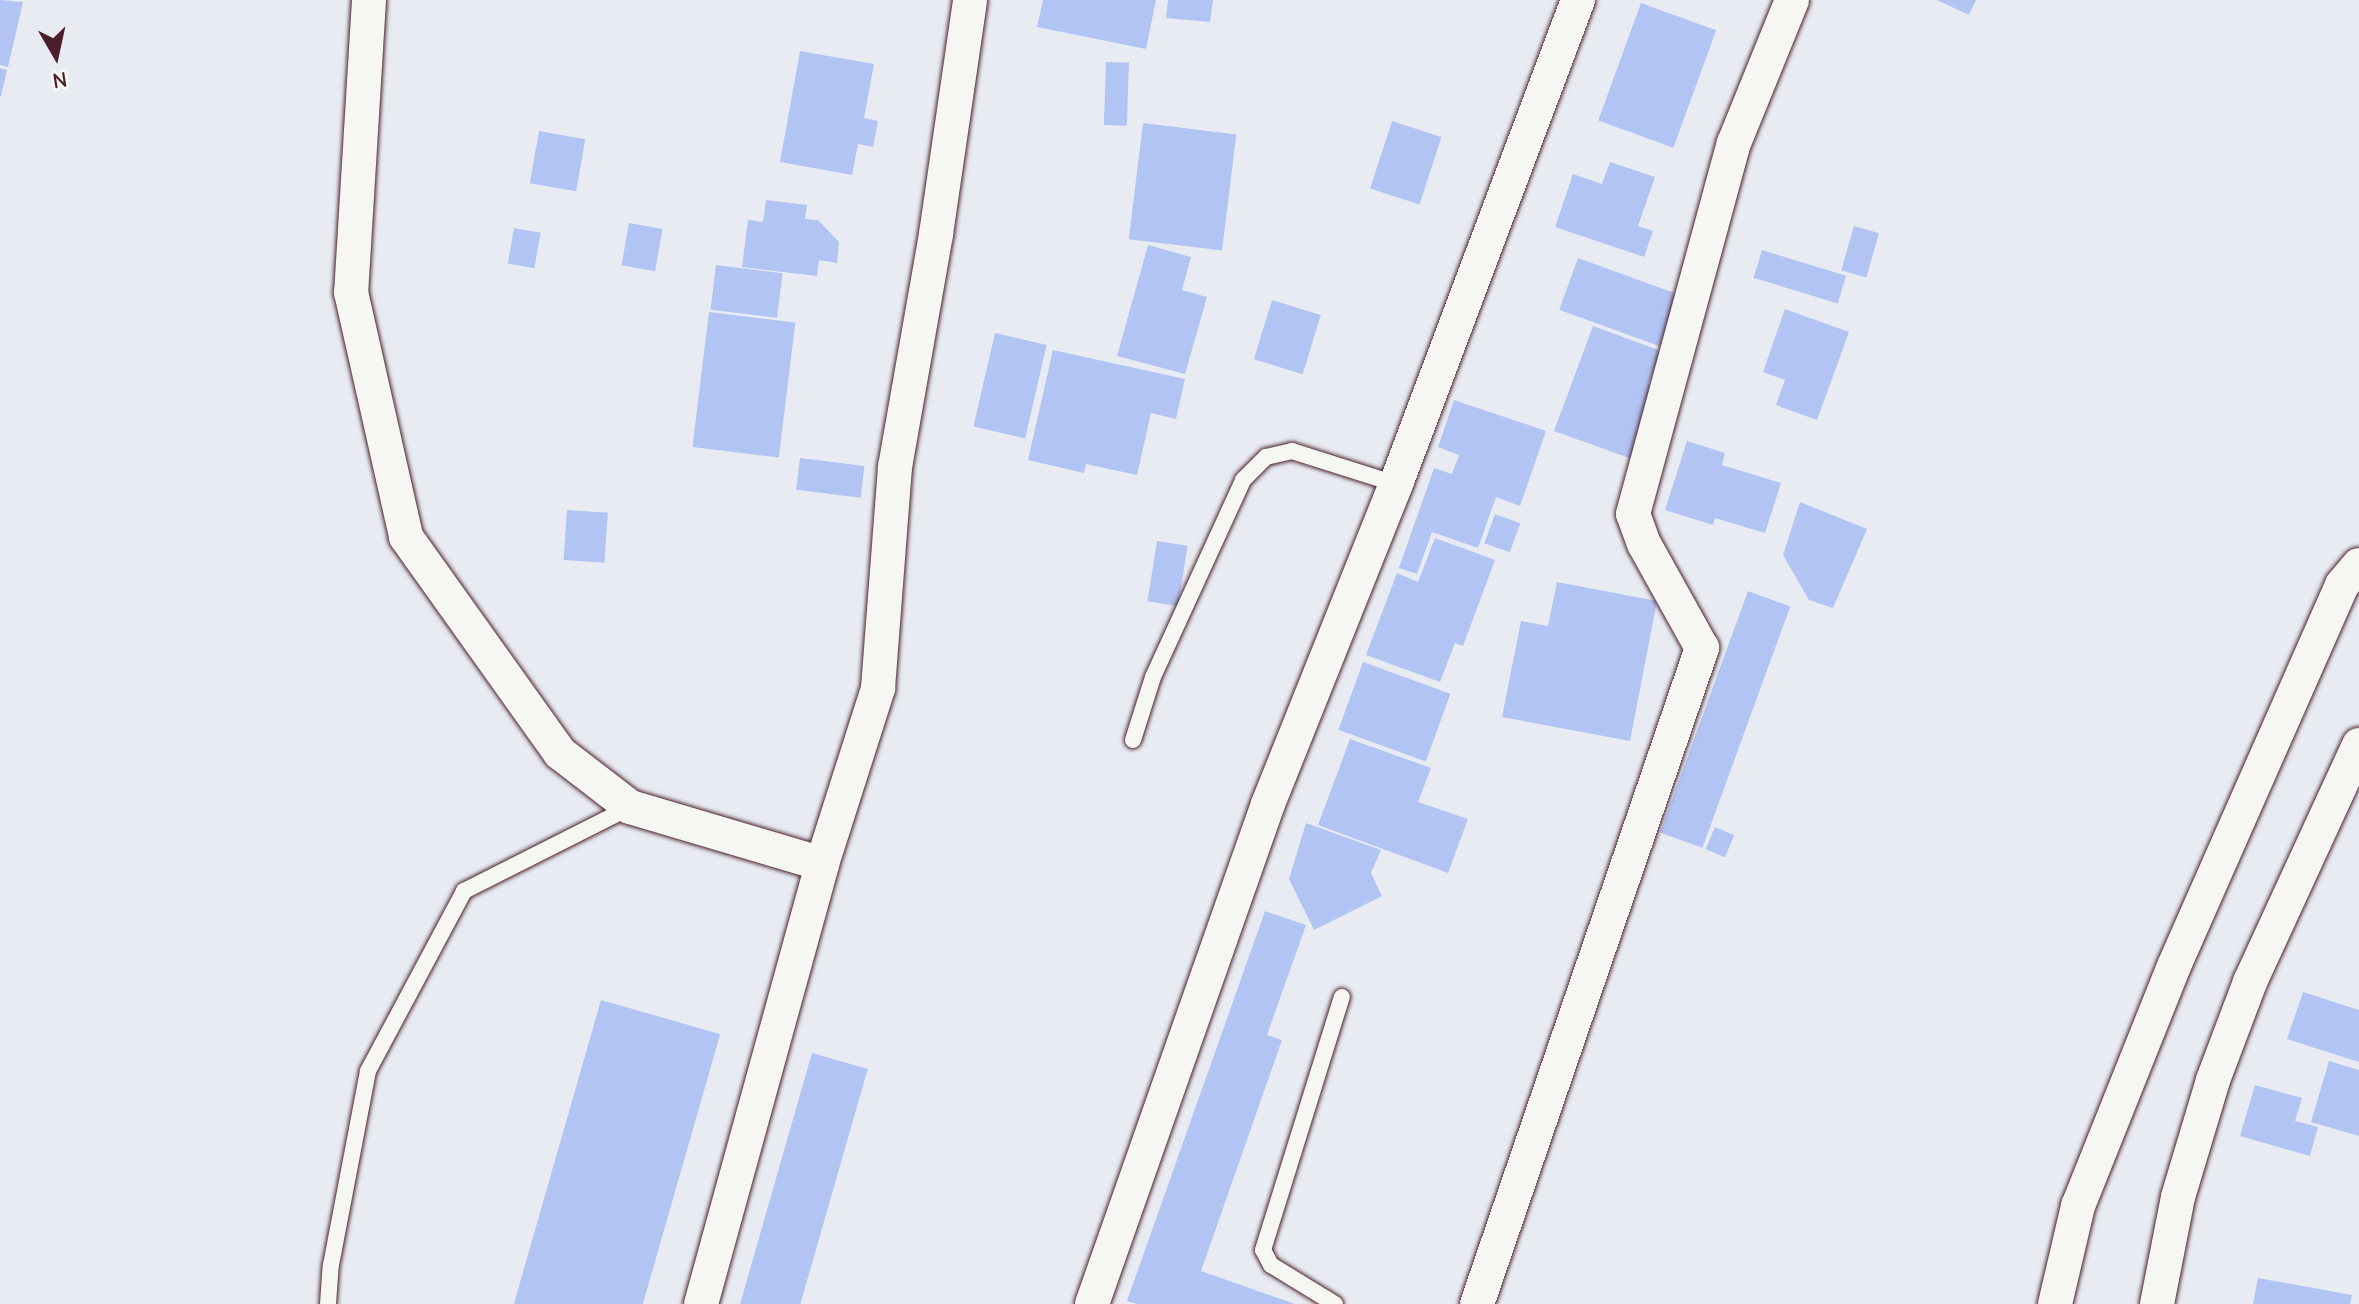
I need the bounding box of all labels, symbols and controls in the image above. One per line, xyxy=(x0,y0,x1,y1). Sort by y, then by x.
north arrow xyxy=(16,16,96,96)
text: N xyxy=(51,66,69,94)

